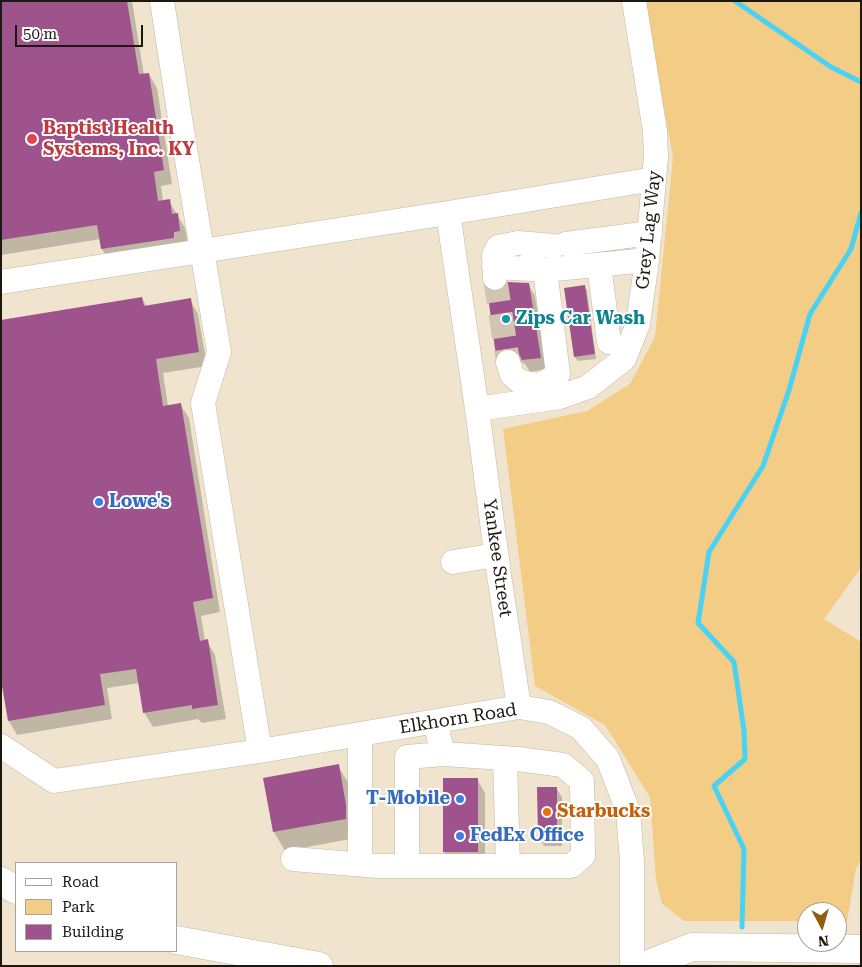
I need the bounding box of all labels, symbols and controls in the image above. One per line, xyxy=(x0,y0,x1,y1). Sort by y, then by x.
scale bar xyxy=(18,15,145,47)
text: 50 m xyxy=(23,25,57,43)
place label: Baptist Health Systems, Inc. KY xyxy=(43,118,194,160)
marker: Baptist Health Systems, Inc. KY xyxy=(25,132,39,146)
street label: Grey Lag Way xyxy=(632,169,666,291)
place label: Zips Car Wash xyxy=(516,308,645,330)
marker: Zips Car Wash xyxy=(500,313,512,325)
place label: Lowe's xyxy=(109,491,170,513)
marker: Lowe's xyxy=(93,496,105,508)
street label: Yankee Street xyxy=(478,498,516,618)
street label: Elkhorn Road xyxy=(398,699,518,739)
place label: T-Mobile xyxy=(366,788,450,810)
marker: T-Mobile xyxy=(454,793,466,805)
place label: Starbucks xyxy=(557,801,650,823)
marker: Starbucks xyxy=(541,806,553,818)
place label: FedEx Office xyxy=(470,825,584,847)
marker: FedEx Office xyxy=(454,830,466,842)
legend xyxy=(15,862,178,952)
text: Road xyxy=(62,873,99,891)
text: Park xyxy=(62,898,95,916)
north arrow xyxy=(797,902,847,952)
text: Building xyxy=(62,923,123,941)
text: N xyxy=(817,932,830,949)

